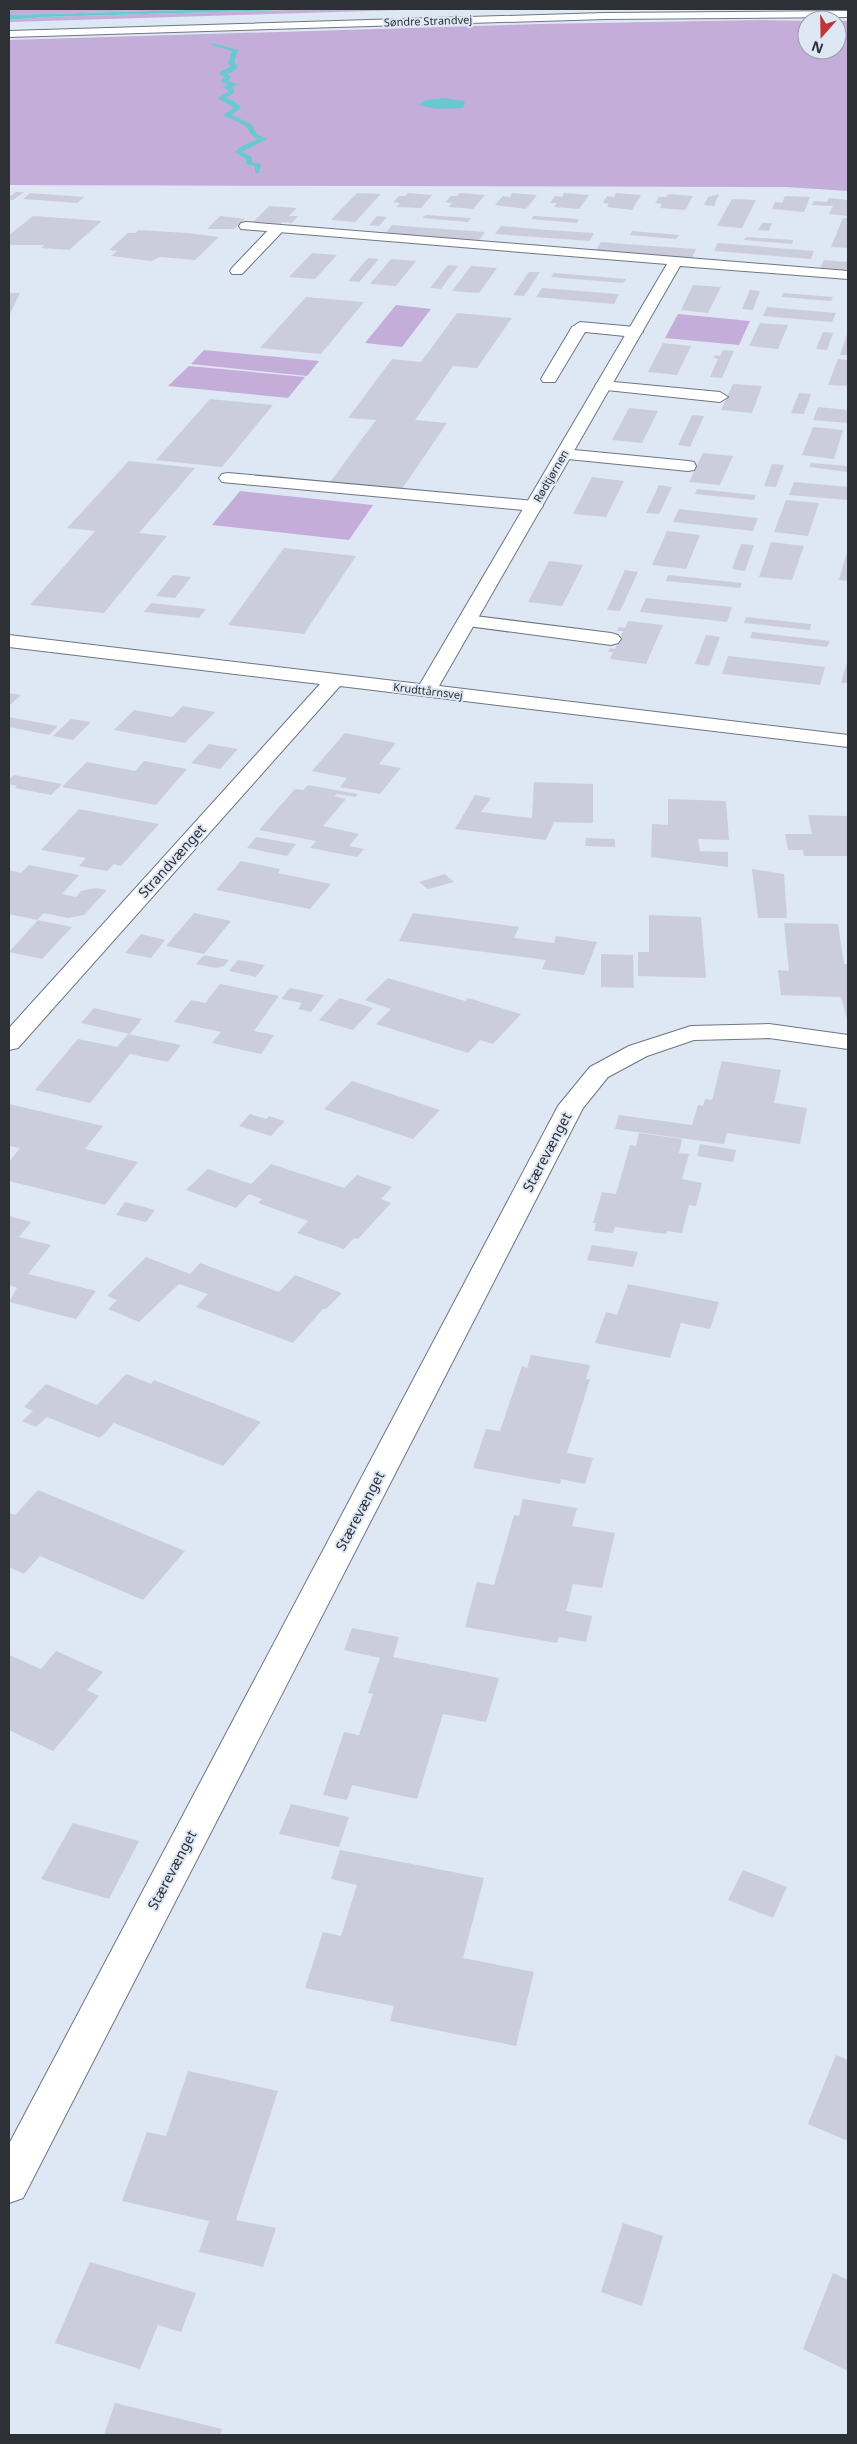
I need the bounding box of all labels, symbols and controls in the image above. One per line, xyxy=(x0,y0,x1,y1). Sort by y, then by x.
north arrow xyxy=(797,10,847,60)
street label: Søndre Strandvej xyxy=(384,11,472,30)
text: N xyxy=(809,37,826,59)
street label: Rødtjørnen xyxy=(530,447,572,505)
street label: Krudttårnsvej xyxy=(392,679,464,702)
street label: Strandvænget xyxy=(134,820,210,901)
street label: Stærevænget xyxy=(518,1109,575,1195)
street label: Stærevænget xyxy=(331,1468,388,1554)
street label: Stærevænget xyxy=(143,1827,200,1913)

